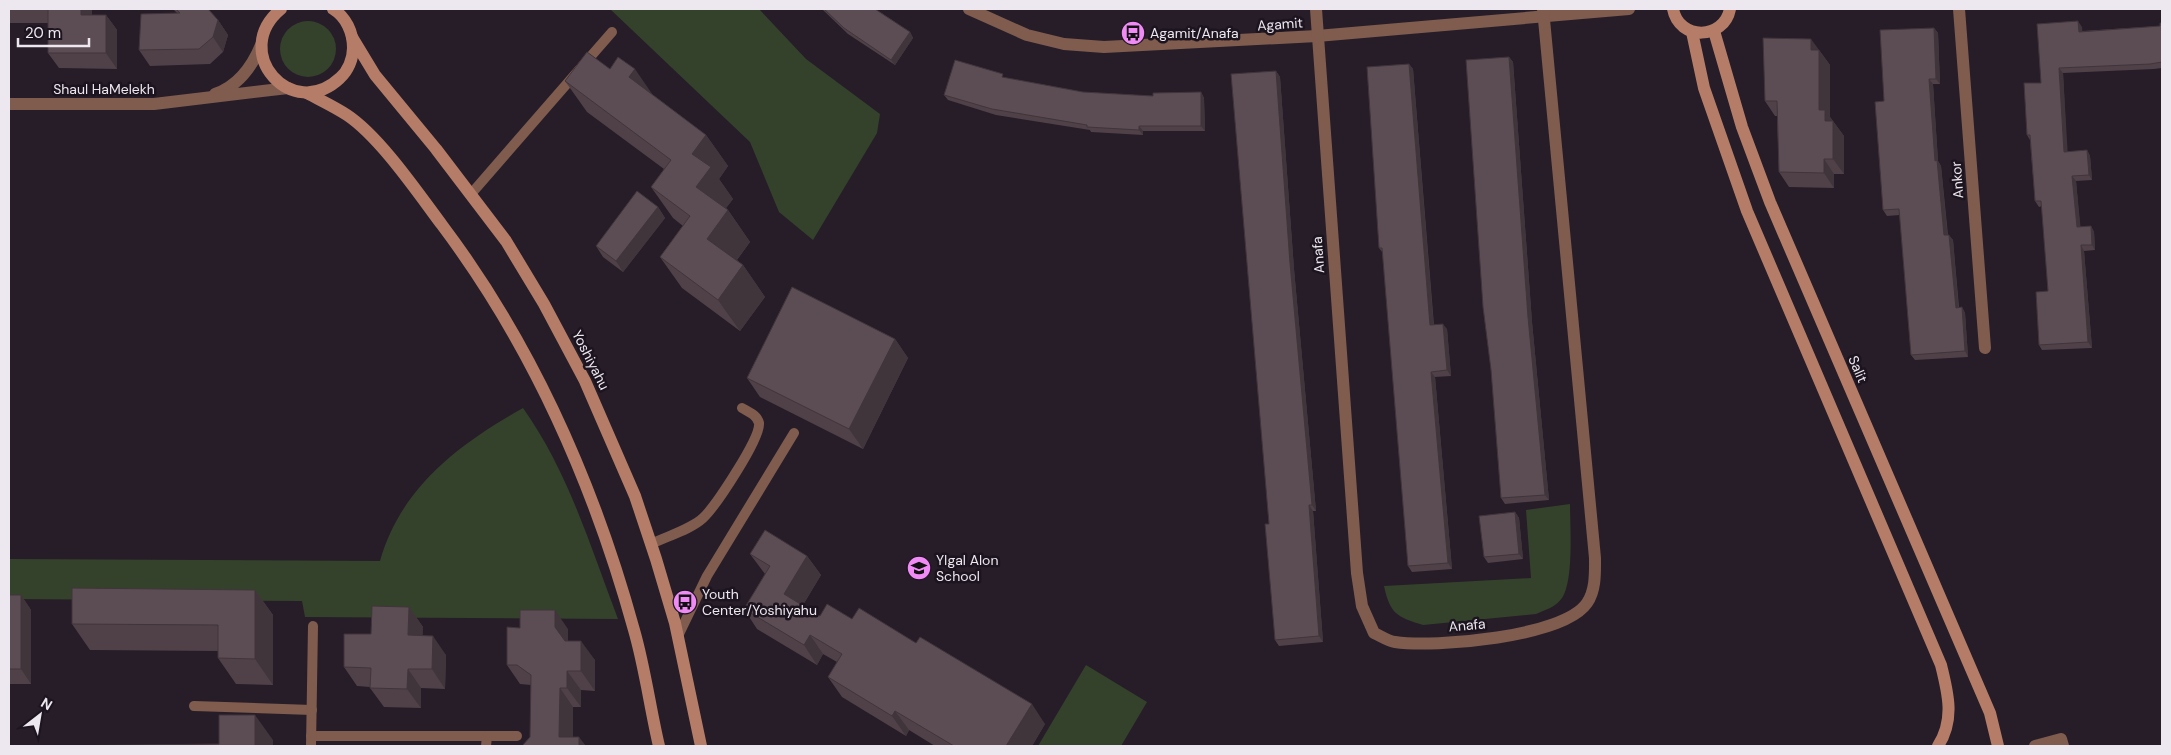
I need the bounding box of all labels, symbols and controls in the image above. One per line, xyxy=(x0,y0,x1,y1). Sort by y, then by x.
street label: Agamit xyxy=(1256,13,1304,35)
scale bar xyxy=(18,15,89,47)
bus stop icon: Agamit/Anafa xyxy=(1120,20,1146,46)
text: 20 m xyxy=(25,23,61,43)
place label: Agamit/Anafa xyxy=(1150,24,1239,42)
street label: Shaul HaMelekh xyxy=(53,80,155,98)
street label: Ankor xyxy=(1947,161,1967,199)
street label: Anafa xyxy=(1308,236,1328,274)
street label: Yoshiyahu xyxy=(568,327,614,393)
street label: Salit xyxy=(1844,353,1872,385)
place label: YIgal Alon School xyxy=(936,551,998,585)
school or university icon: YIgal Alon School xyxy=(906,555,932,581)
place label: Youth Center/Yoshiyahu xyxy=(702,585,817,619)
bus stop icon: Youth Center/Yoshiyahu xyxy=(672,589,698,615)
street label: Anafa xyxy=(1448,614,1486,636)
north arrow xyxy=(15,690,65,740)
text: N xyxy=(38,694,56,714)

